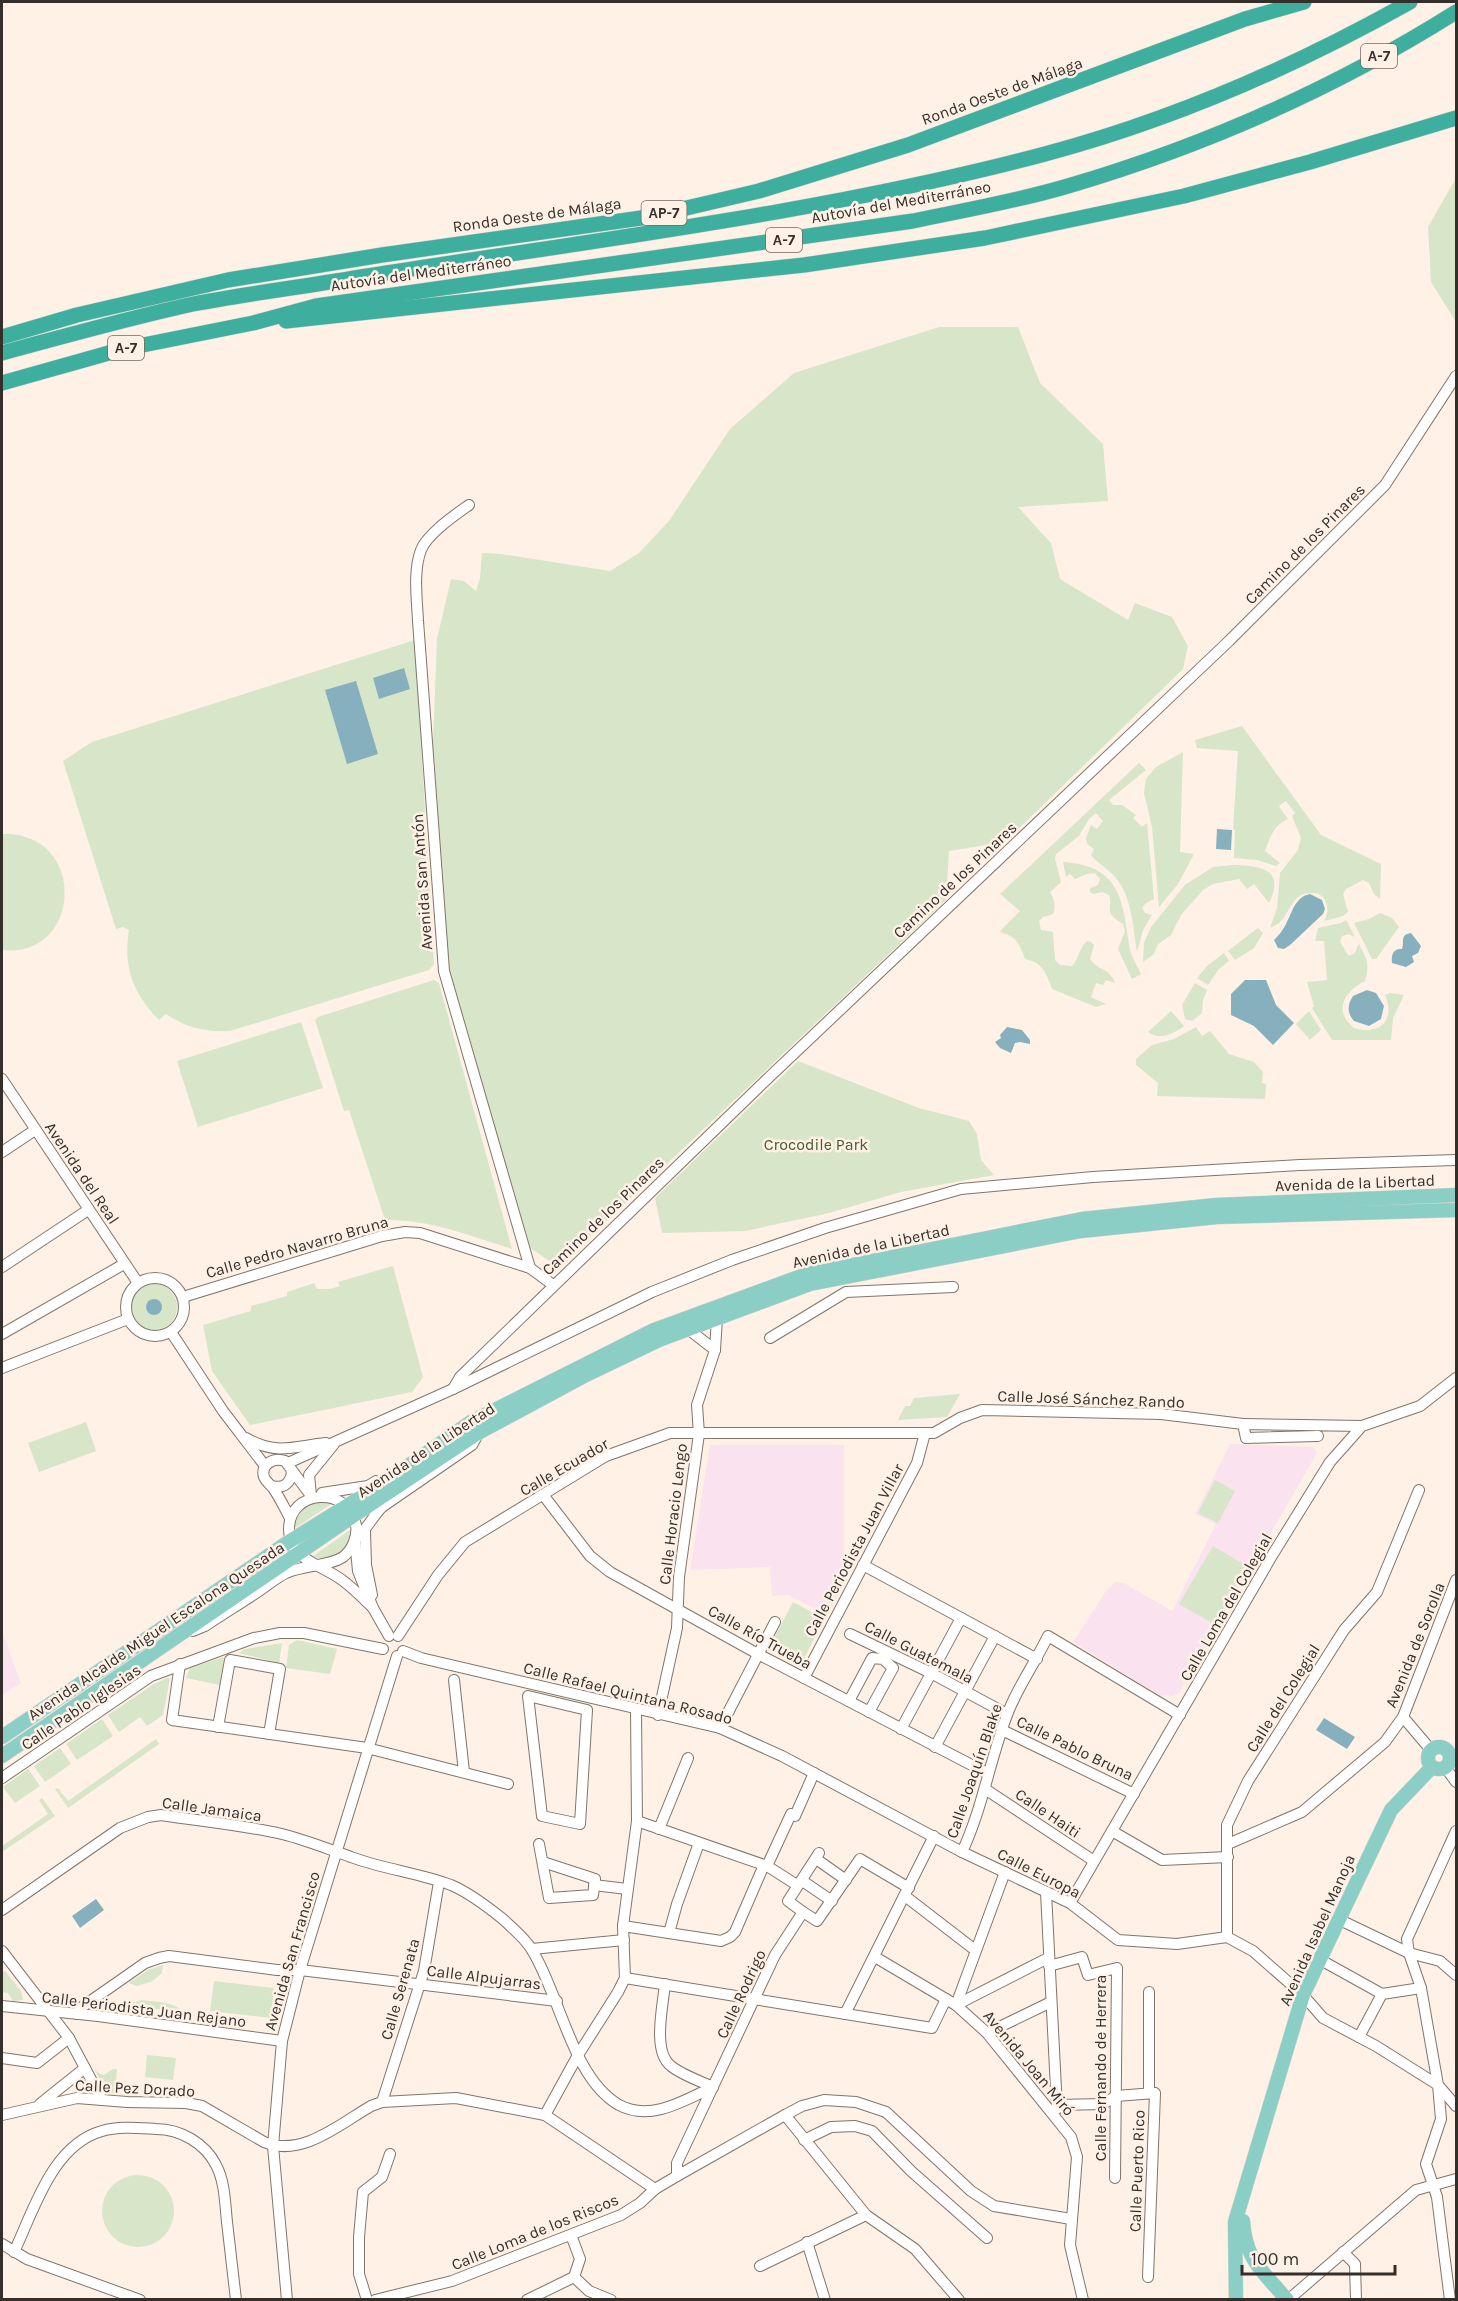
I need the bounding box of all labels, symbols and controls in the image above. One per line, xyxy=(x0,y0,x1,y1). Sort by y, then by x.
road number: A-7 xyxy=(1361,44,1397,68)
street label: Ronda Oeste de Málaga xyxy=(919,53,1085,129)
street label: Autovía del Mediterráneo xyxy=(810,177,992,227)
street label: Ronda Oeste de Málaga xyxy=(451,194,623,236)
road number: AP-7 xyxy=(642,201,686,225)
road number: A-7 xyxy=(766,228,802,252)
street label: Autovía del Mediterráneo xyxy=(329,251,513,295)
road number: A-7 xyxy=(108,336,144,360)
street label: Camino de los Pinares xyxy=(1241,480,1369,608)
street label: Avenida San Antón xyxy=(408,813,436,951)
street label: Camino de los Pinares xyxy=(889,818,1021,942)
street label: Avenida del Real xyxy=(41,1118,123,1228)
park label: Crocodile Park xyxy=(764,1135,868,1154)
street label: Camino de los Pinares xyxy=(538,1153,668,1279)
street label: Avenida de la Libertad xyxy=(1275,1171,1435,1195)
street label: Calle Pedro Navarro Bruna xyxy=(204,1212,390,1282)
street label: Avenida de la Libertad xyxy=(791,1220,951,1272)
street label: Calle José Sánchez Rando xyxy=(997,1386,1185,1412)
street label: Avenida de la Libertad xyxy=(354,1398,498,1502)
street label: Calle Ecuador xyxy=(516,1434,612,1500)
street label: Calle Horacio Lengo xyxy=(655,1442,691,1586)
street label: Calle Periodista Juan Villar xyxy=(800,1460,908,1640)
street label: Calle Loma del Colegial xyxy=(1176,1530,1276,1684)
street label: Avenida Alcalde Miguel Escalona Quesada xyxy=(24,1538,288,1724)
street label: Avenida de Sorolla xyxy=(1381,1579,1449,1711)
street label: Calle Río Trueba xyxy=(705,1601,815,1673)
street label: Calle Guatemala xyxy=(861,1616,977,1688)
street label: Calle del Colegial xyxy=(1242,1640,1324,1756)
street label: Calle Rafael Quintana Rosado xyxy=(522,1658,734,1728)
street label: Calle Pablo Iglesias xyxy=(18,1660,144,1754)
street label: Calle Joaquín Blake xyxy=(942,1701,1006,1841)
street label: Calle Pablo Bruna xyxy=(1013,1711,1137,1785)
street label: Calle Haiti xyxy=(1012,1784,1084,1842)
street label: Calle Jamaica xyxy=(161,1793,263,1825)
street label: Calle Europa xyxy=(994,1844,1084,1902)
street label: Avenida Isabel Manoja xyxy=(1275,1851,1359,2009)
street label: Avenida San Francisco xyxy=(260,1869,324,2033)
street label: Calle Serenata xyxy=(376,1936,424,2042)
street label: Calle Rodrigo xyxy=(712,1947,770,2041)
street label: Calle Alpujarras xyxy=(426,1961,542,1993)
street label: Calle Fernando de Herrera xyxy=(1091,1975,1110,2161)
street label: Calle Periodista Juan Rejano xyxy=(41,1987,247,2031)
street label: Avenida Joan Miró xyxy=(979,2006,1079,2120)
street label: Calle Pez Dorado xyxy=(74,2075,196,2101)
street label: Calle Puerto Rico xyxy=(1125,2110,1149,2232)
street label: Calle Loma de los Riscos xyxy=(449,2190,621,2274)
scale bar xyxy=(1242,2238,1395,2276)
text: 100 m xyxy=(1251,2248,1299,2270)

